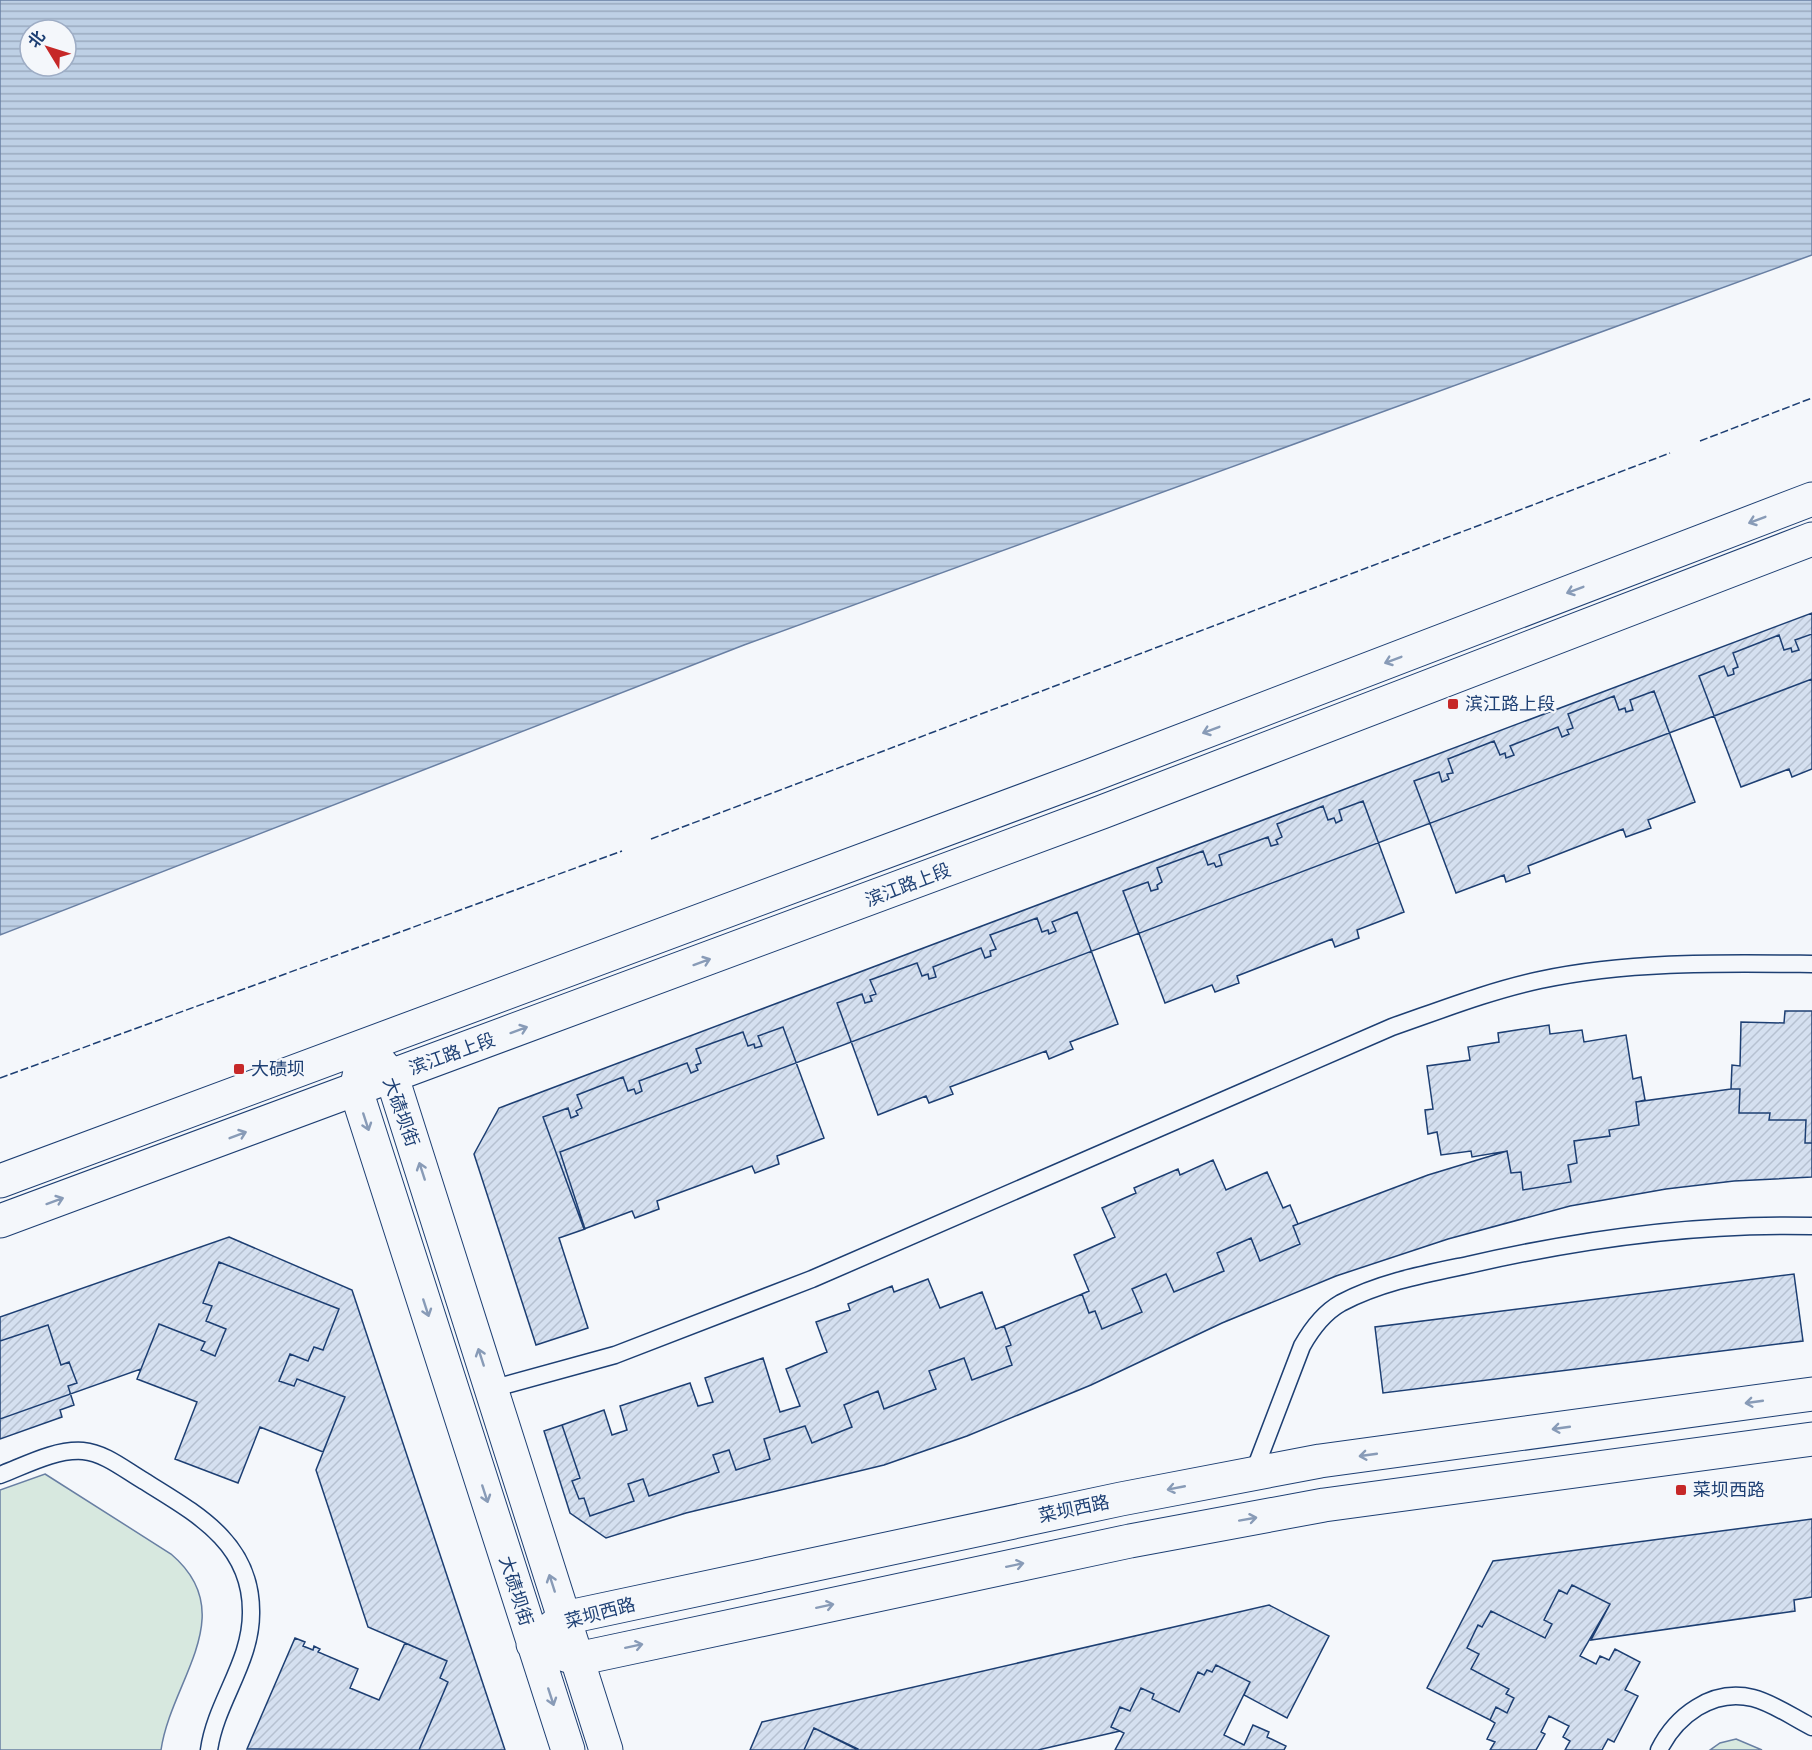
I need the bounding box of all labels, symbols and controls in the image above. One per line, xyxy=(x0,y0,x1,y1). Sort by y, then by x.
north arrow xyxy=(18,18,78,78)
text: 北 xyxy=(24,27,49,51)
one-way arrow xyxy=(1749,515,1767,526)
one-way arrow xyxy=(1567,585,1585,596)
one-way arrow xyxy=(1385,655,1403,666)
place label: 滨江路上段 xyxy=(1465,693,1555,715)
marker: 滨江路上段 xyxy=(1446,697,1460,711)
one-way arrow xyxy=(1202,725,1221,736)
street label: 滨江路上段 xyxy=(862,859,954,911)
one-way arrow xyxy=(692,956,711,967)
one-way arrow xyxy=(509,1023,528,1034)
street label: 滨江路上段 xyxy=(406,1028,498,1080)
place label: 大碛坝 xyxy=(251,1058,305,1080)
marker: 大碛坝 xyxy=(232,1062,246,1076)
street label: 大碛坝街 xyxy=(378,1074,424,1150)
one-way arrow xyxy=(361,1112,372,1131)
one-way arrow xyxy=(228,1128,247,1139)
one-way arrow xyxy=(415,1162,426,1181)
one-way arrow xyxy=(45,1195,64,1206)
one-way arrow xyxy=(421,1298,432,1317)
one-way arrow xyxy=(474,1348,485,1367)
one-way arrow xyxy=(1745,1397,1764,1408)
one-way arrow xyxy=(1551,1423,1571,1434)
one-way arrow xyxy=(1358,1449,1378,1460)
place label: 菜坝西路 xyxy=(1693,1479,1765,1501)
one-way arrow xyxy=(1166,1483,1186,1494)
marker: 菜坝西路 xyxy=(1674,1483,1688,1497)
one-way arrow xyxy=(480,1484,491,1503)
street label: 菜坝西路 xyxy=(1036,1491,1112,1527)
one-way arrow xyxy=(1238,1513,1257,1524)
street label: 大碛坝街 xyxy=(494,1553,538,1629)
one-way arrow xyxy=(1005,1559,1025,1570)
one-way arrow xyxy=(546,1574,557,1593)
street label: 菜坝西路 xyxy=(562,1593,638,1633)
one-way arrow xyxy=(815,1599,834,1611)
one-way arrow xyxy=(624,1640,643,1651)
one-way arrow xyxy=(546,1687,557,1706)

